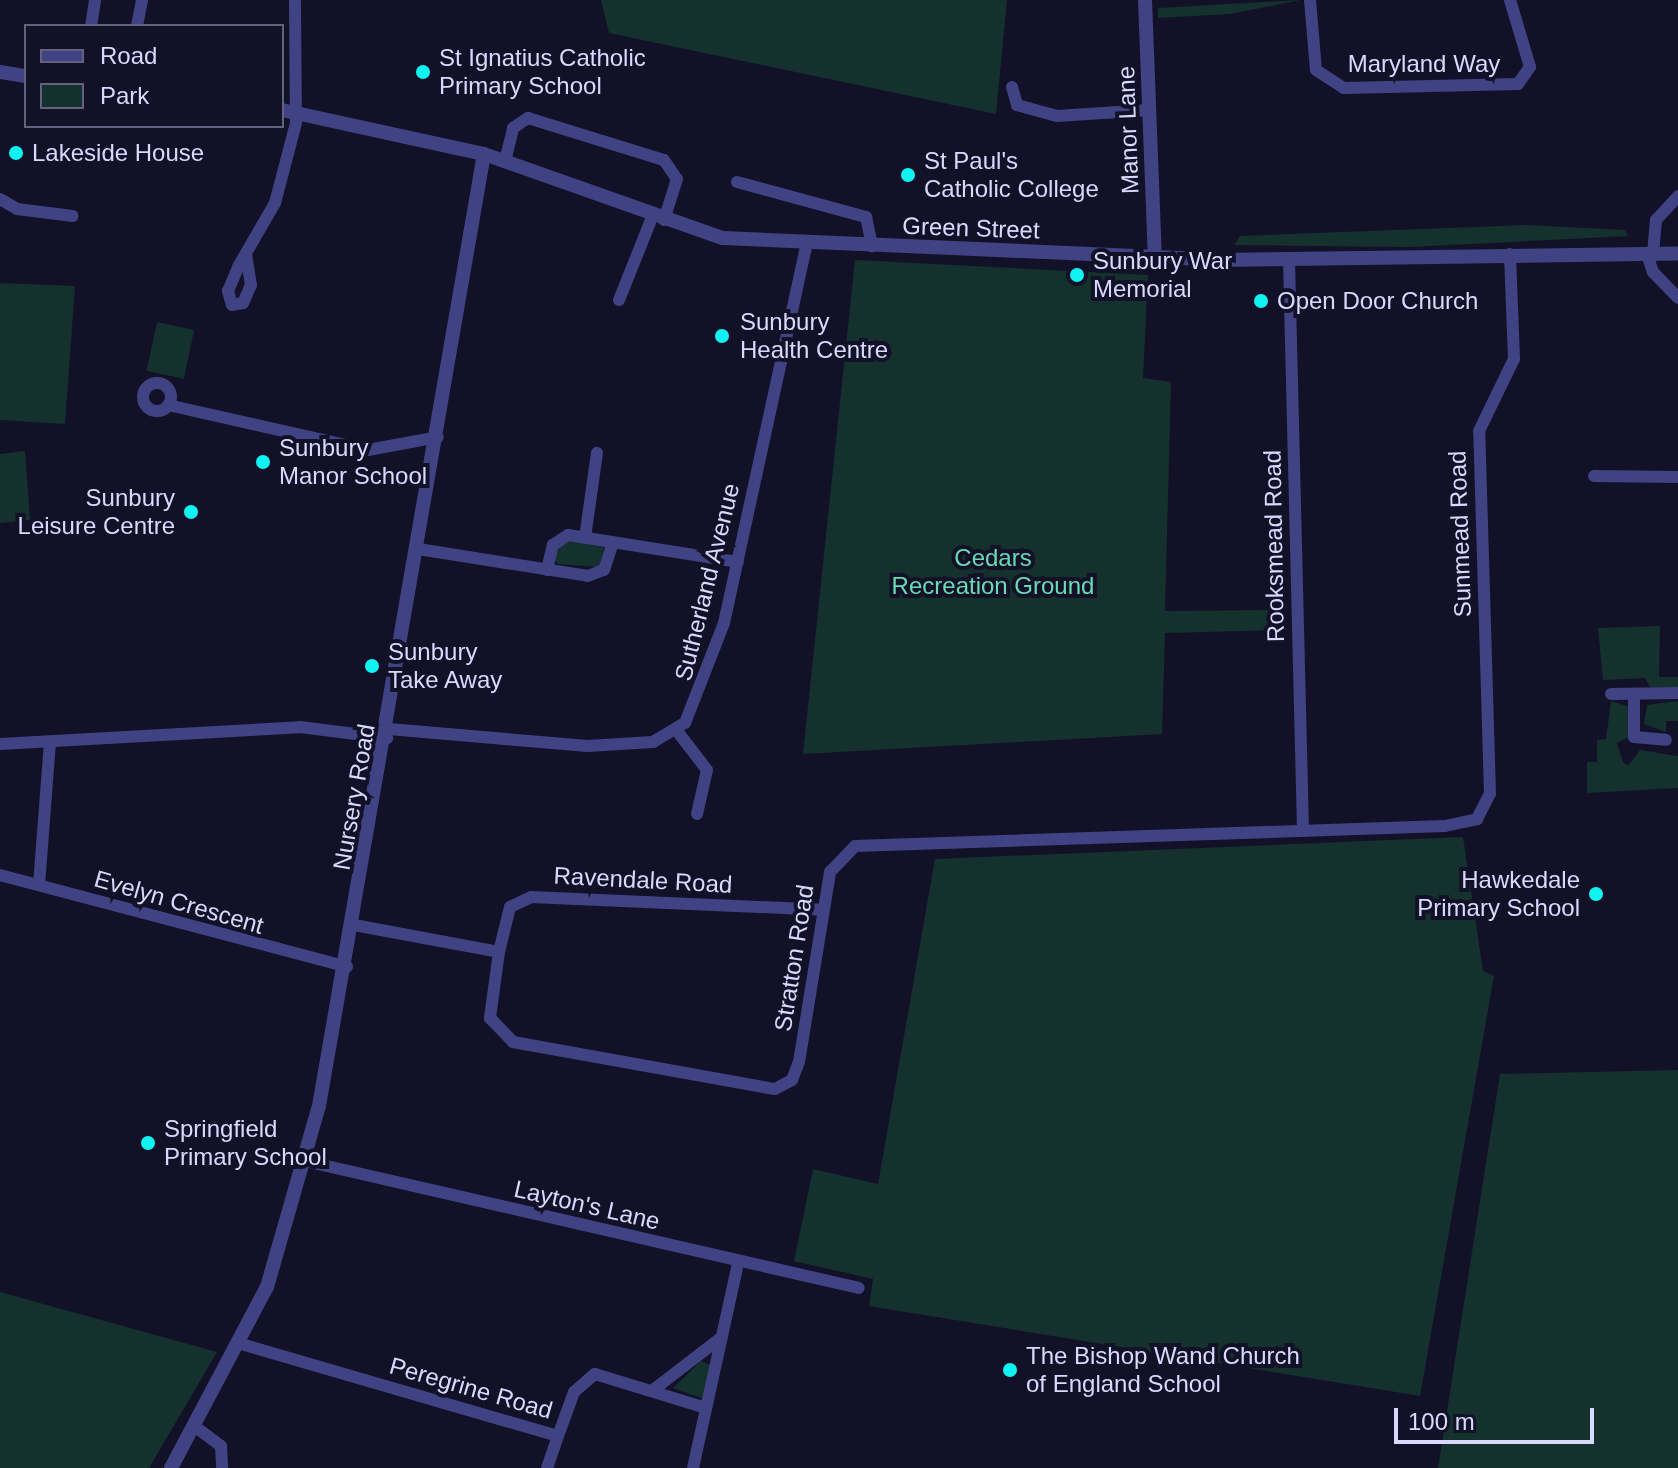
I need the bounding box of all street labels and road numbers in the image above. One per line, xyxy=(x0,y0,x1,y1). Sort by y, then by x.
street label: Maryland Way xyxy=(1348,50,1500,78)
street label: Manor Lane xyxy=(1111,65,1145,195)
street label: Green Street xyxy=(902,211,1040,245)
street label: Rooksmead Road xyxy=(1258,450,1290,642)
street label: Sunmead Road xyxy=(1443,450,1477,618)
street label: Sutherland Avenue xyxy=(668,480,746,684)
street label: Nursery Road xyxy=(327,722,381,872)
street label: Ravendale Road xyxy=(553,861,733,899)
street label: Evelyn Crescent xyxy=(91,864,267,940)
street label: Stratton Road xyxy=(768,883,820,1033)
street label: Layton's Lane xyxy=(511,1174,663,1236)
street label: Peregrine Road xyxy=(386,1351,556,1425)

